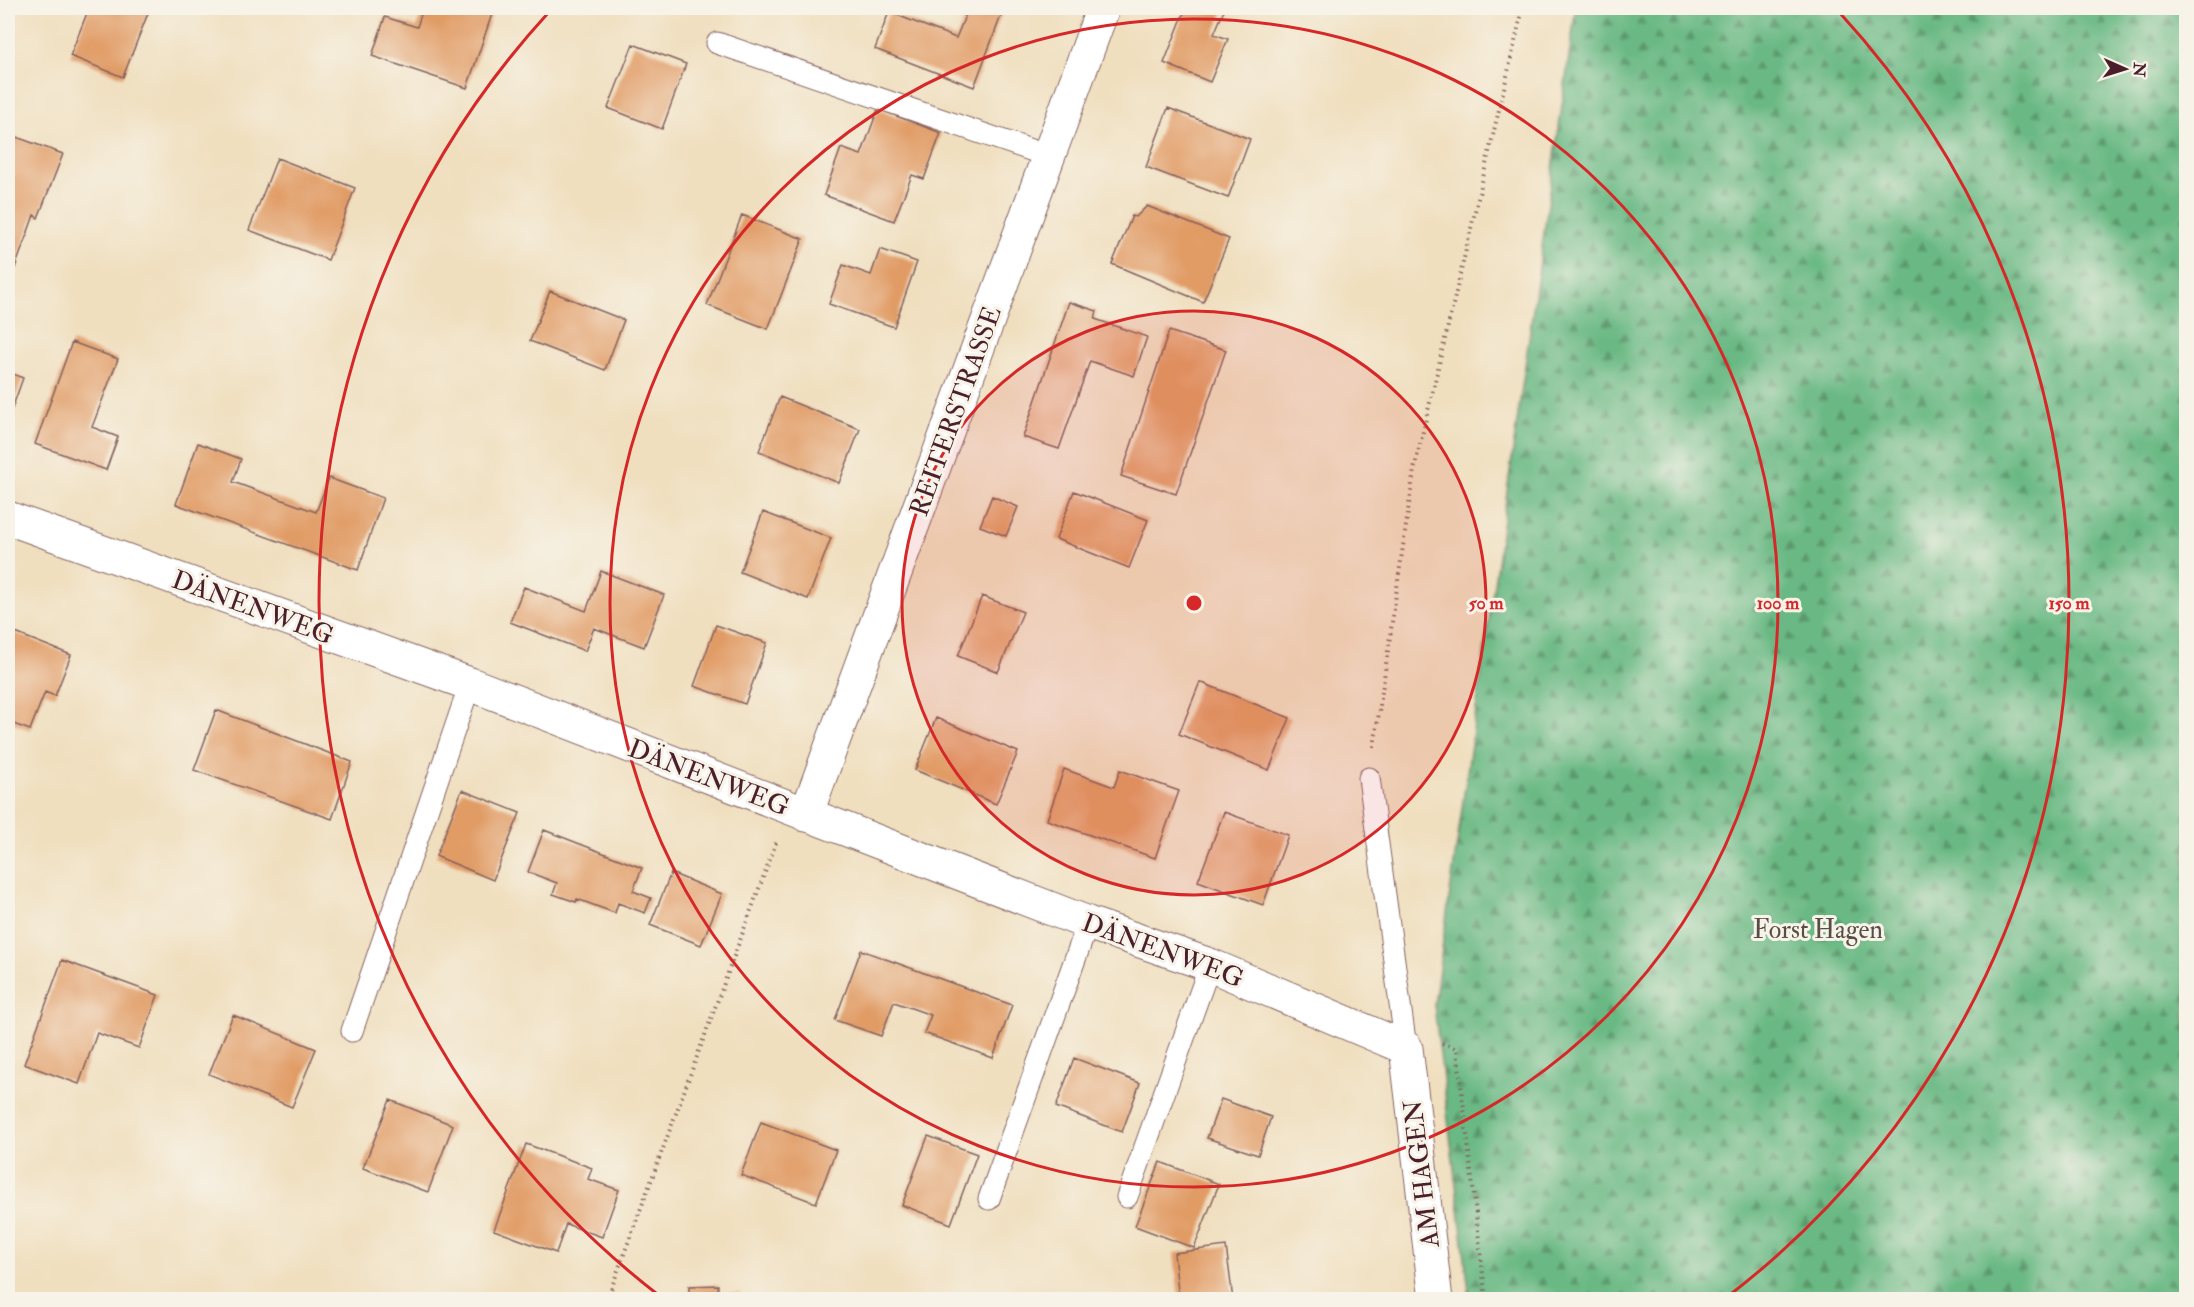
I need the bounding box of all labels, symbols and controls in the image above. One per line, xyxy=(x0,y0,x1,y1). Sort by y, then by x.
north arrow xyxy=(2095,39,2155,99)
text: N xyxy=(2129,61,2149,78)
street label: REITERSTRASSE xyxy=(903,302,1009,521)
street label: DÄNENWEG xyxy=(167,563,338,652)
text: 50 m xyxy=(1469,592,1504,615)
text: 100 m xyxy=(1757,592,1800,615)
text: 150 m xyxy=(2048,592,2091,615)
centre of rings xyxy=(1184,593,1204,613)
street label: DÄNENWEG xyxy=(624,732,794,823)
street label: DÄNENWEG xyxy=(1077,906,1248,995)
park label: Forst Hagen xyxy=(1753,914,1883,946)
street label: AM HAGEN xyxy=(1397,1098,1447,1250)

